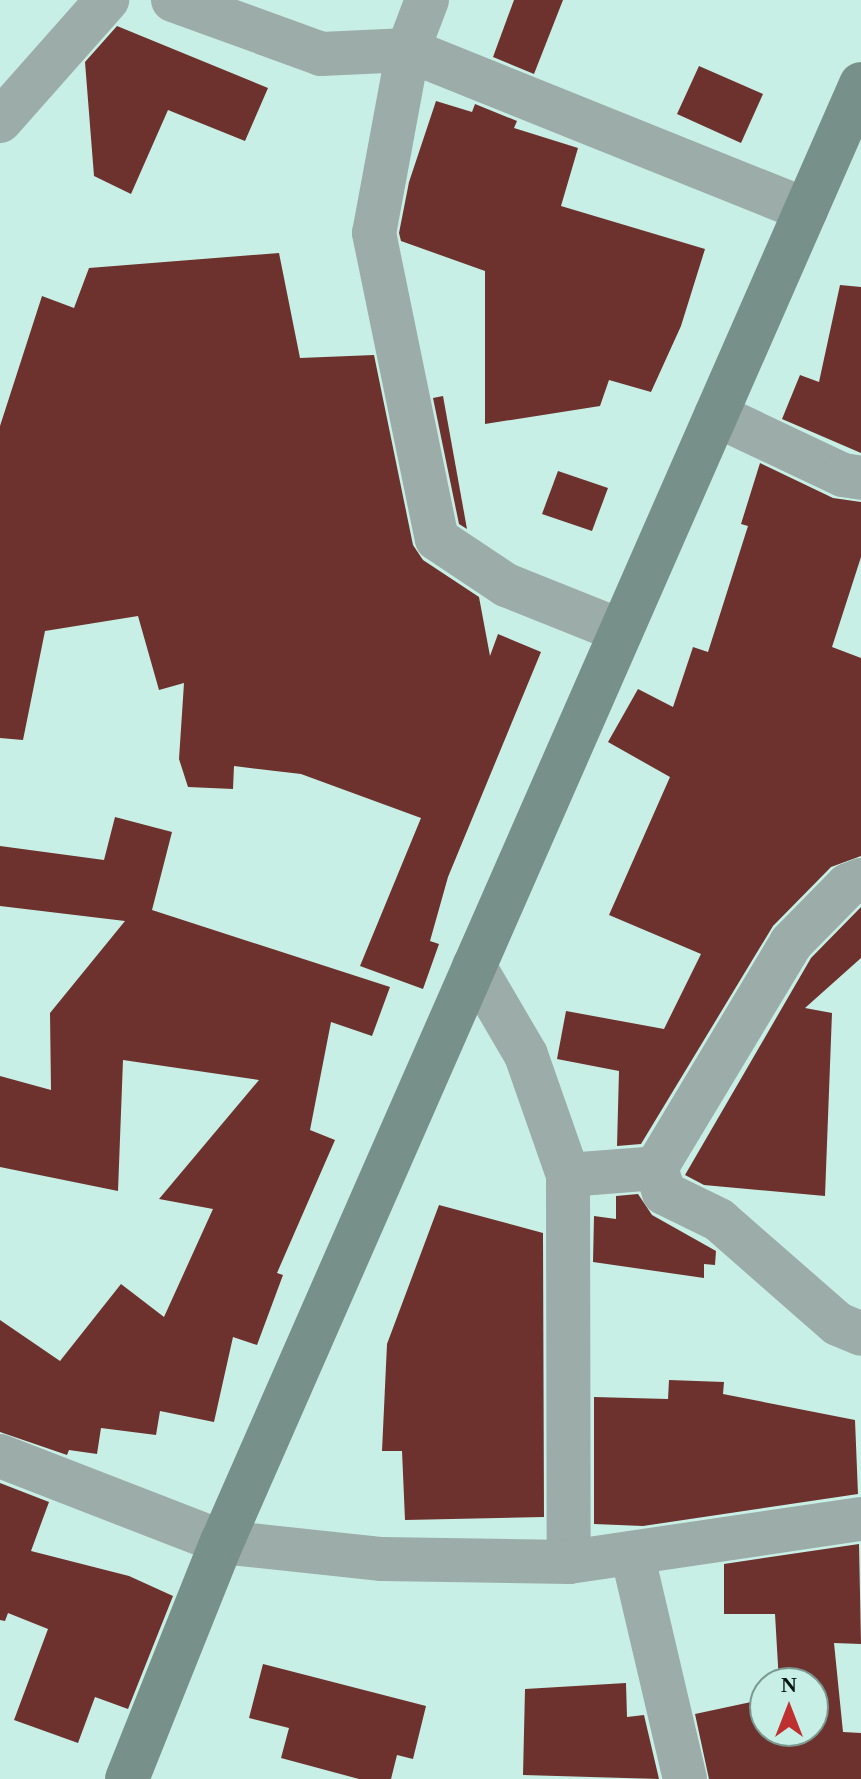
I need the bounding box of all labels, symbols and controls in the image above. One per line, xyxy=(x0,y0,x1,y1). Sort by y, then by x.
north arrow xyxy=(749,1667,829,1747)
text: N xyxy=(781,1672,797,1697)

